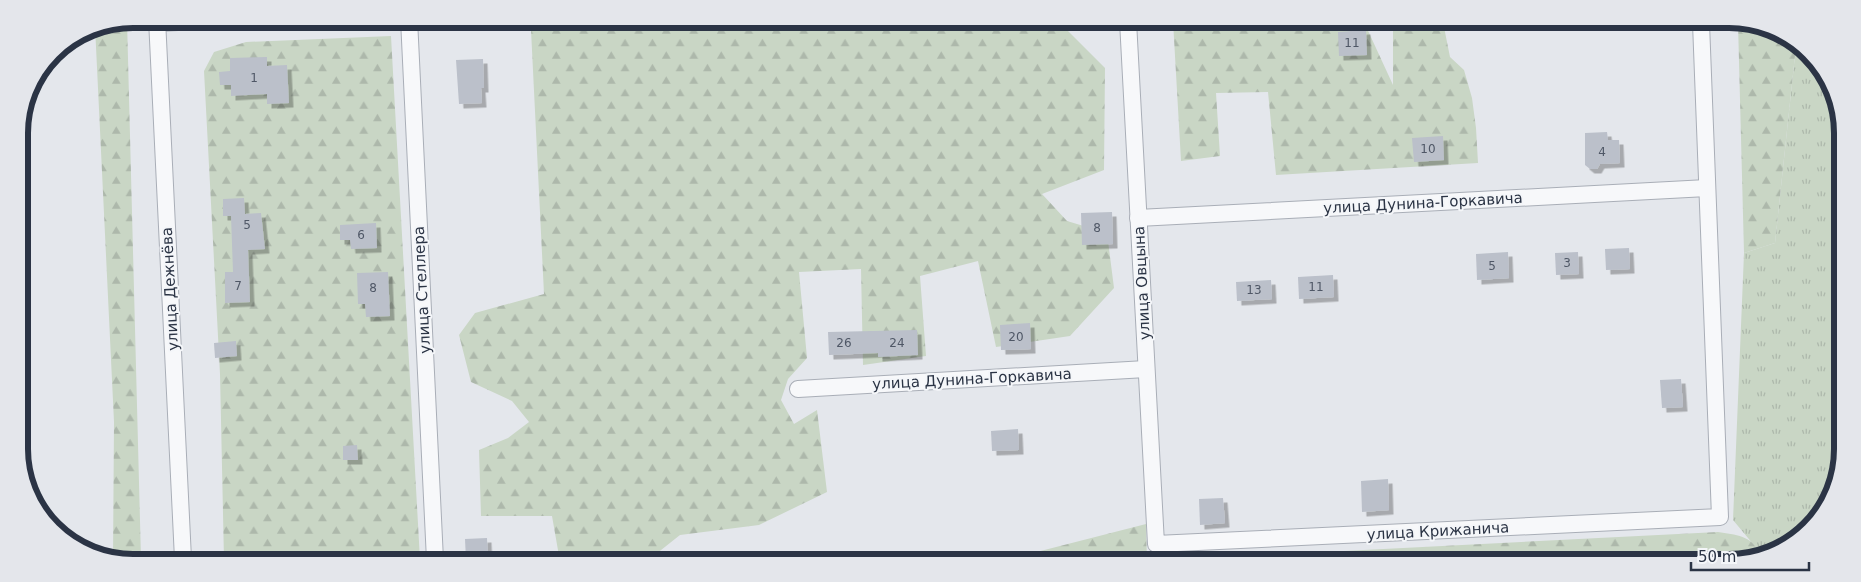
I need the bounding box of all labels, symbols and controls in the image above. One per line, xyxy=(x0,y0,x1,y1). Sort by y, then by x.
house number: 11 xyxy=(1344,36,1360,50)
house number: 1 xyxy=(250,71,258,85)
house number: 10 xyxy=(1420,142,1436,156)
house number: 4 xyxy=(1598,145,1606,159)
street label: улица Дунина-Горкавича xyxy=(1323,189,1523,217)
house number: 5 xyxy=(243,218,251,232)
house number: 8 xyxy=(1093,221,1101,235)
street label: улица Стеллера xyxy=(410,226,434,354)
street label: улица Овцына xyxy=(1130,226,1154,340)
street label: улица Дежнёва xyxy=(158,227,182,351)
house number: 6 xyxy=(357,228,365,242)
house number: 3 xyxy=(1563,256,1571,270)
house number: 5 xyxy=(1488,259,1496,273)
house number: 7 xyxy=(234,279,242,293)
house number: 11 xyxy=(1308,280,1324,294)
house number: 8 xyxy=(369,281,377,295)
house number: 13 xyxy=(1246,283,1262,297)
house number: 20 xyxy=(1008,330,1024,344)
house number: 26 xyxy=(836,336,852,350)
house number: 24 xyxy=(889,336,905,350)
street label: улица Дунина-Горкавича xyxy=(872,365,1072,393)
street label: улица Крижанича xyxy=(1366,518,1510,544)
scale bar xyxy=(1691,540,1808,572)
text: 50 m xyxy=(1698,548,1736,566)

